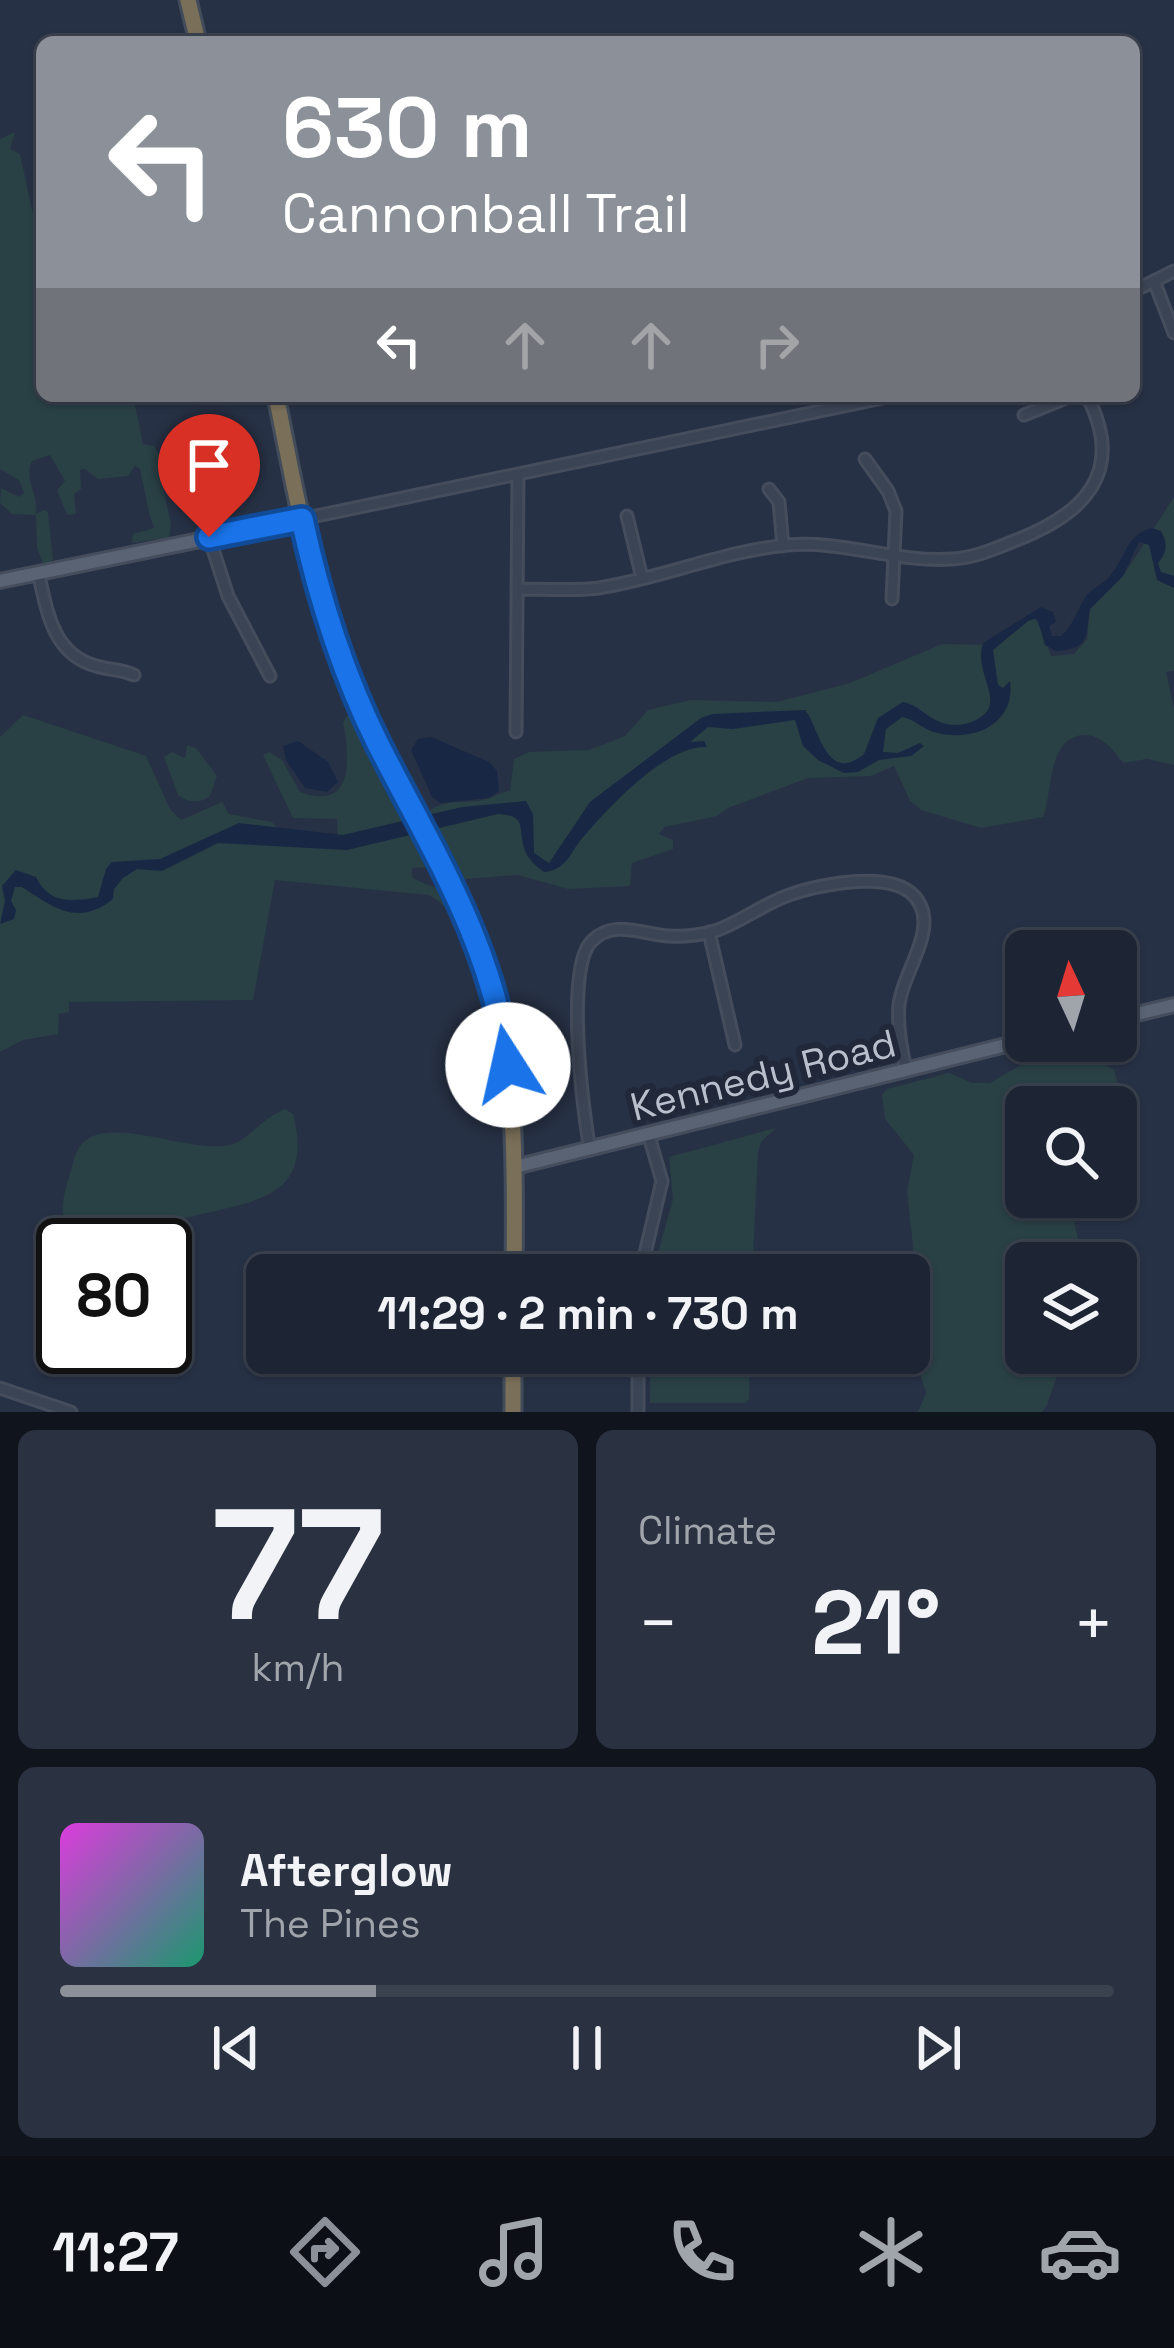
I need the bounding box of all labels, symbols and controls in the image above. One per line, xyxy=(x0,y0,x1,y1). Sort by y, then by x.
text: 630 m xyxy=(282,74,533,182)
icon: left xyxy=(84,84,240,240)
text: Cannonball Trail xyxy=(282,179,690,248)
icon: left xyxy=(366,312,432,378)
icon: ahead xyxy=(492,312,558,378)
icon: ahead xyxy=(618,312,684,378)
icon: right xyxy=(744,312,810,378)
pin xyxy=(158,414,260,537)
icon: arrive xyxy=(176,432,242,498)
north arrow xyxy=(1005,930,1137,1062)
map controls xyxy=(1005,930,1137,1374)
position arrow xyxy=(445,1002,571,1128)
street label: Kennedy Road xyxy=(625,1018,901,1132)
button: search xyxy=(1005,1086,1137,1218)
speed limit sign: 80 xyxy=(36,1218,192,1374)
button: layers xyxy=(1005,1242,1137,1374)
text: 11:29 · 2 min · 730 m xyxy=(377,1285,799,1342)
text: 77 xyxy=(212,1465,384,1665)
text: Climate xyxy=(638,1506,777,1555)
text: 21° xyxy=(811,1565,941,1680)
text: − xyxy=(638,1581,679,1665)
text: + xyxy=(1073,1581,1114,1665)
text: km/h xyxy=(252,1643,344,1692)
text: Afterglow xyxy=(240,1842,453,1899)
text: The Pines xyxy=(240,1899,421,1948)
icon: previous xyxy=(203,2015,269,2081)
icon: pause xyxy=(554,2015,620,2081)
icon: next xyxy=(905,2015,971,2081)
icon: directions xyxy=(283,2210,367,2294)
icon: music xyxy=(472,2210,556,2294)
icon: phone xyxy=(660,2210,744,2294)
icon: climate xyxy=(849,2210,933,2294)
icon: car xyxy=(1038,2210,1122,2294)
text: 11:27 xyxy=(52,2218,179,2287)

